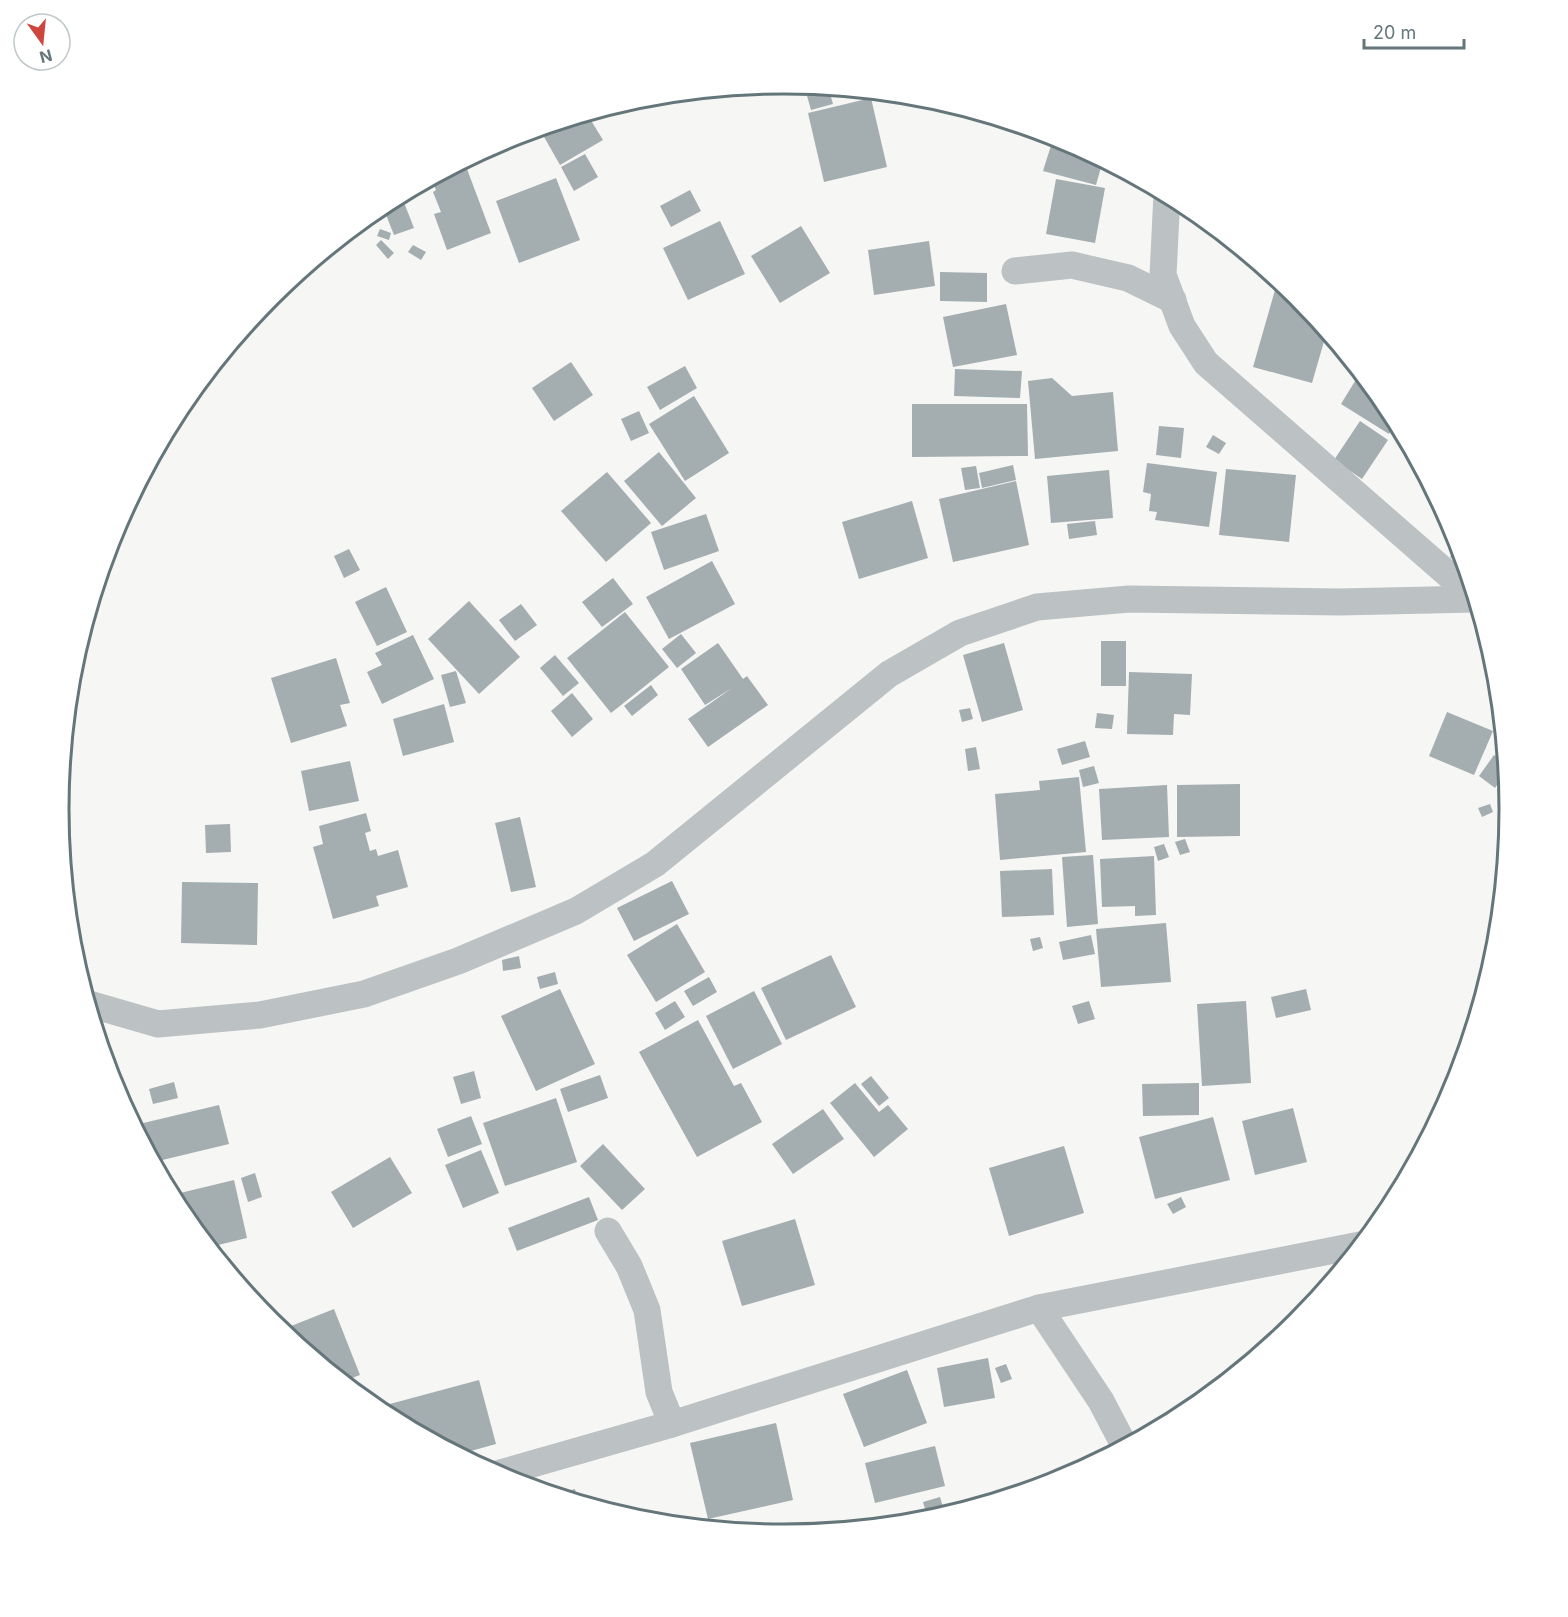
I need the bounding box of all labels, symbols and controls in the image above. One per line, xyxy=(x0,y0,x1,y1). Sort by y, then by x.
north arrow xyxy=(12,12,72,72)
scale bar xyxy=(1364,12,1464,50)
text: 20 m xyxy=(1373,22,1416,43)
text: N xyxy=(37,45,54,68)

